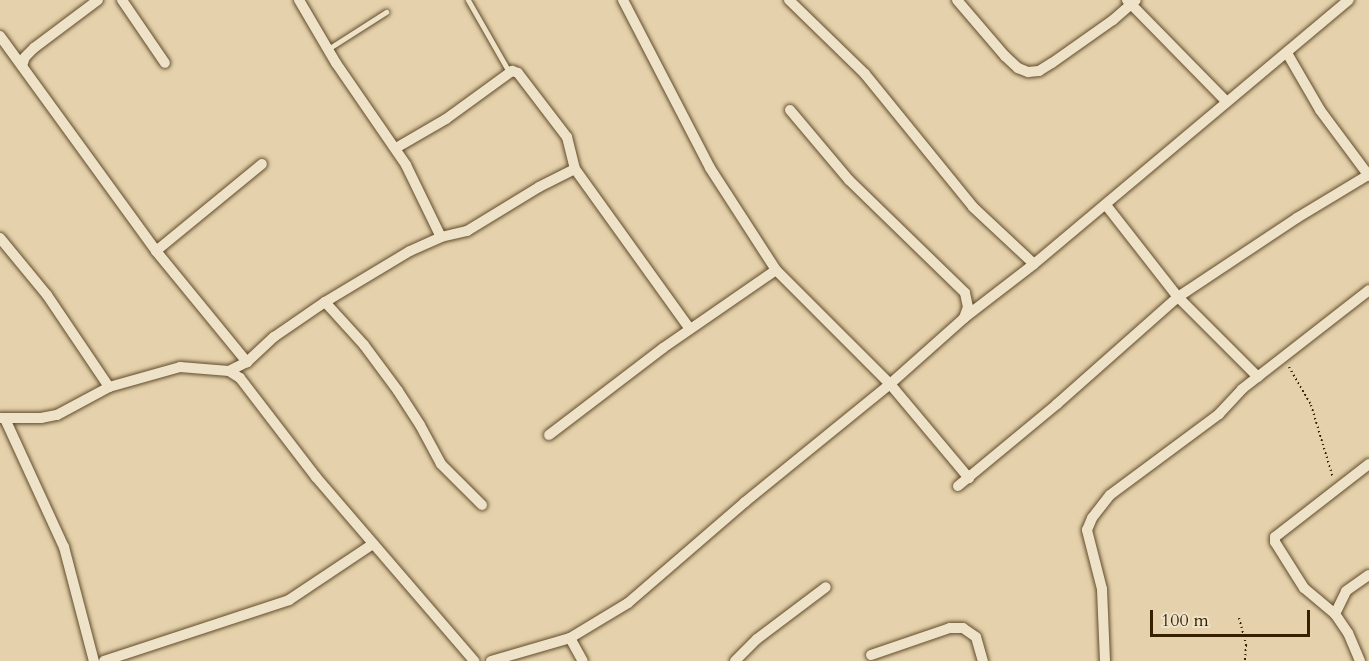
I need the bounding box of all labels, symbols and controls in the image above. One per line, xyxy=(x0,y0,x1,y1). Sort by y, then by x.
scale bar xyxy=(1153,598,1314,636)
text: 100 m xyxy=(1161,608,1209,633)

